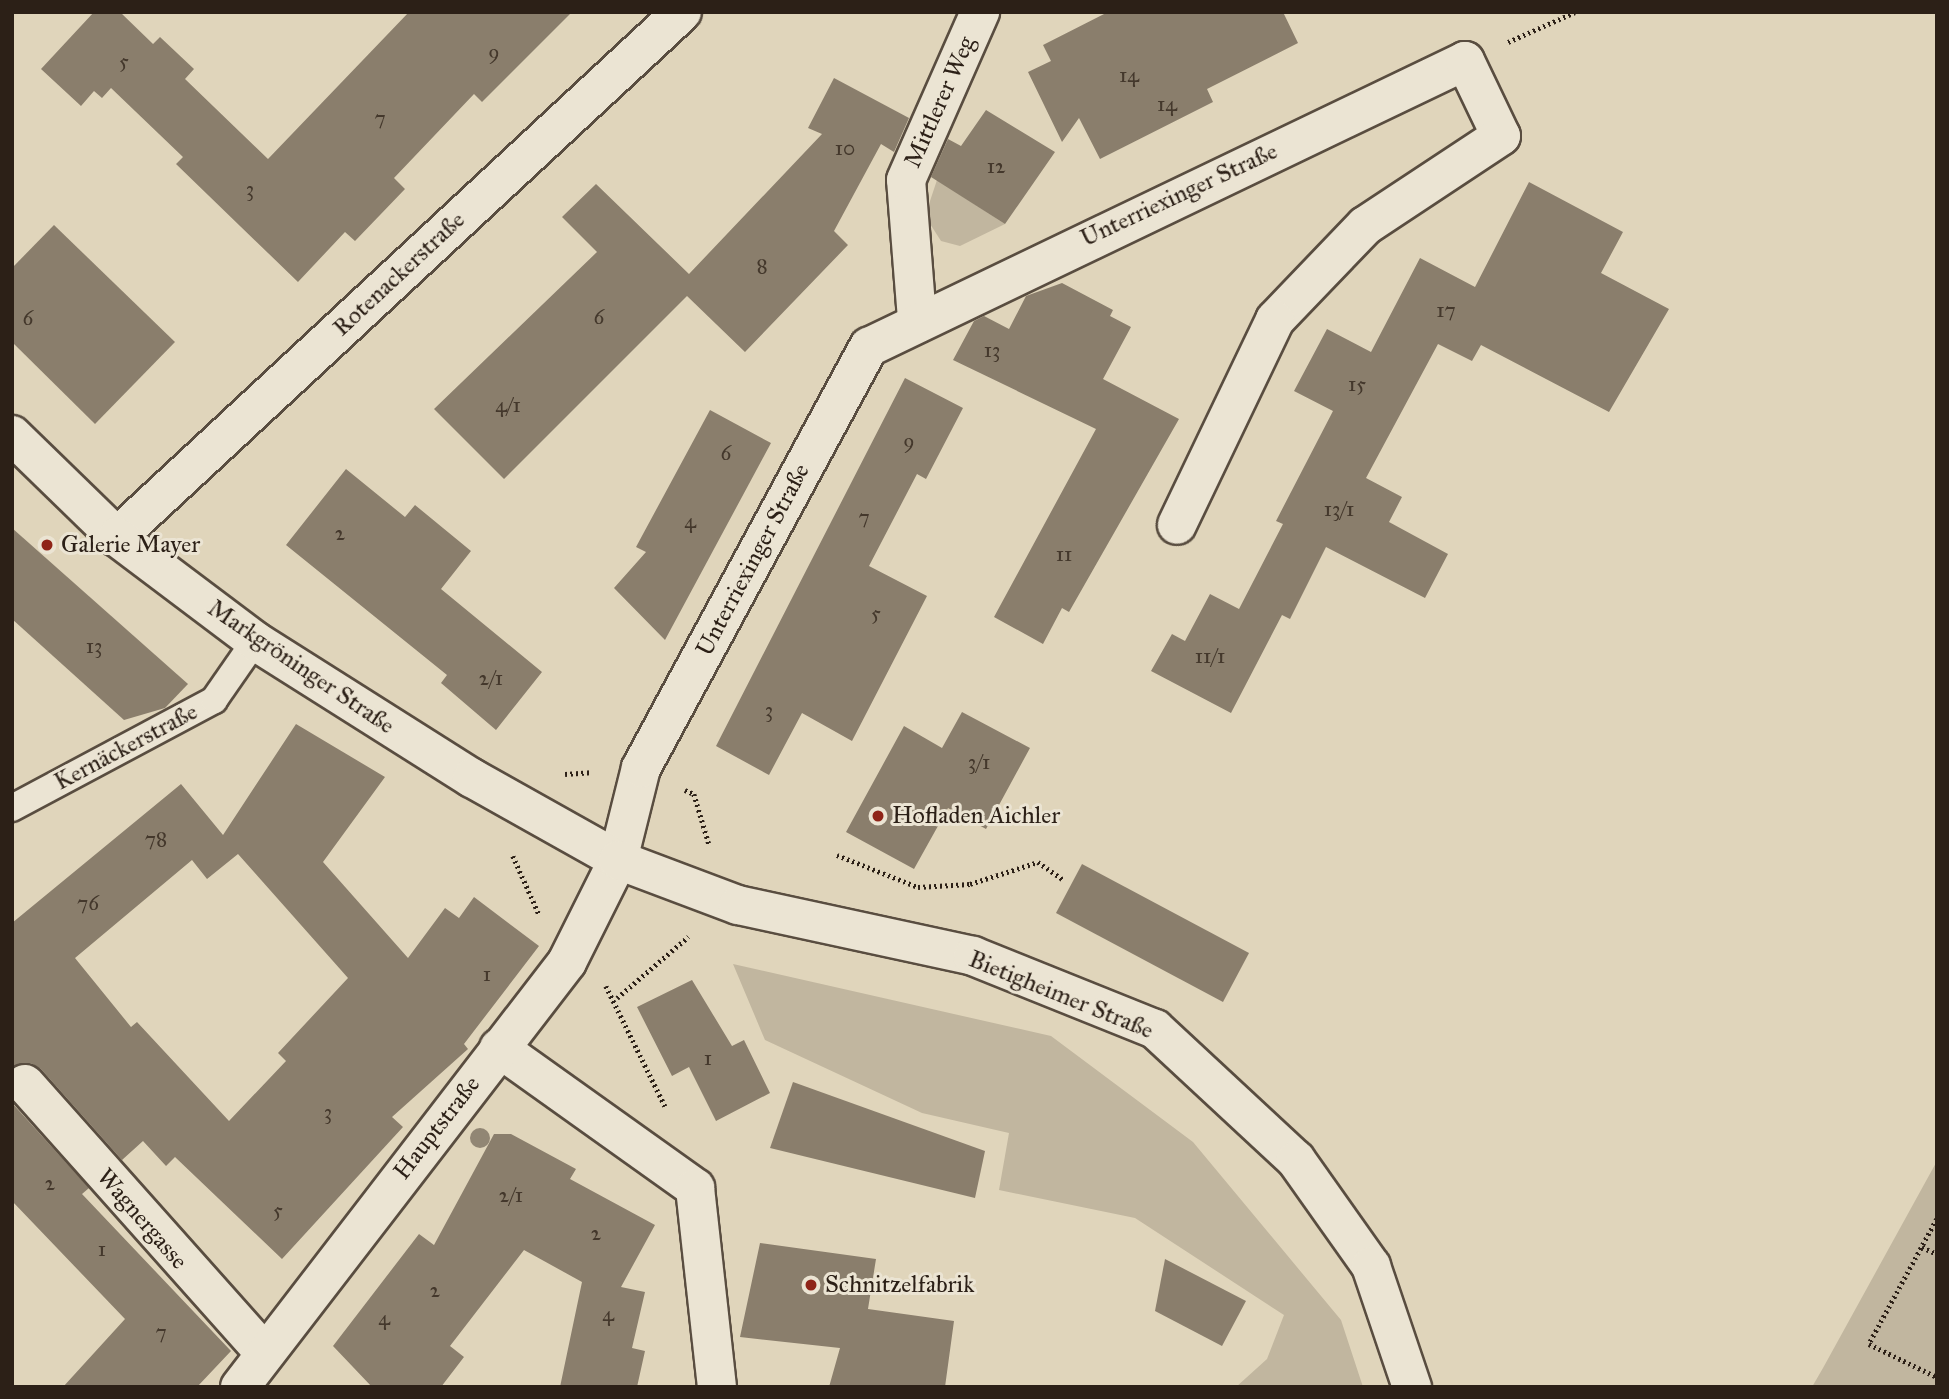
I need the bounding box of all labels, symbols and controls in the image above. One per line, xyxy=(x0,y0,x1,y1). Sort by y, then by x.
street label: Mittlerer Weg xyxy=(898,32,982,172)
house number: 9 xyxy=(488,39,500,65)
house number: 5 xyxy=(119,48,129,74)
house number: 14 xyxy=(1119,62,1139,88)
house number: 14 xyxy=(1157,91,1177,117)
house number: 7 xyxy=(374,105,386,131)
house number: 10 xyxy=(835,135,855,161)
street label: Unterriexinger Straße xyxy=(1076,137,1282,253)
house number: 12 xyxy=(987,153,1005,179)
house number: 3 xyxy=(246,176,254,202)
street label: Rotenackerstraße xyxy=(327,206,471,342)
house number: 8 xyxy=(756,253,768,279)
house number: 17 xyxy=(1436,297,1456,323)
house number: 6 xyxy=(594,304,604,330)
house number: 6 xyxy=(23,305,33,331)
house number: 13 xyxy=(984,337,1000,363)
house number: 15 xyxy=(1348,371,1366,397)
house number: 4/1 xyxy=(495,392,521,418)
house number: 9 xyxy=(903,428,915,454)
house number: 6 xyxy=(721,440,731,466)
street label: Unterriexinger Straße xyxy=(690,459,816,661)
house number: 13/1 xyxy=(1324,496,1354,522)
house number: 7 xyxy=(858,504,870,530)
house number: 4 xyxy=(684,508,696,534)
house number: 2 xyxy=(335,520,345,546)
place label: Galerie Mayer xyxy=(61,531,200,559)
marker: Galerie Mayer xyxy=(39,537,55,553)
house number: 11 xyxy=(1056,541,1072,567)
street label: Markgröninger Straße xyxy=(202,594,400,740)
house number: 5 xyxy=(871,600,881,626)
house number: 13 xyxy=(86,633,102,659)
house number: 11/1 xyxy=(1195,643,1225,669)
house number: 2/1 xyxy=(479,665,503,691)
street label: Kernäckerstraße xyxy=(50,697,202,797)
house number: 3 xyxy=(765,697,773,723)
house number: 3/1 xyxy=(968,749,990,775)
place label: Hofladen Aichler xyxy=(892,802,1060,830)
marker: Hofladen Aichler xyxy=(870,808,886,824)
house number: 78 xyxy=(145,826,167,852)
house number: 76 xyxy=(77,890,99,916)
street label: Bietigheimer Straße xyxy=(964,945,1158,1045)
house number: 1 xyxy=(483,961,491,987)
house number: 1 xyxy=(704,1045,712,1071)
street label: Hauptstraße xyxy=(388,1071,486,1185)
house number: 3 xyxy=(324,1099,332,1125)
street label: Wagnergasse xyxy=(91,1163,193,1275)
house number: 2 xyxy=(45,1170,55,1196)
house number: 2/1 xyxy=(499,1182,523,1208)
house number: 5 xyxy=(273,1197,283,1223)
house number: 2 xyxy=(591,1220,601,1246)
house number: 1 xyxy=(98,1236,106,1262)
place label: Schnitzelfabrik xyxy=(825,1271,974,1299)
house number: 2 xyxy=(430,1277,440,1303)
marker: Schnitzelfabrik xyxy=(803,1277,819,1293)
house number: 4 xyxy=(602,1301,614,1327)
house number: 4 xyxy=(378,1305,390,1331)
house number: 7 xyxy=(155,1319,167,1345)

